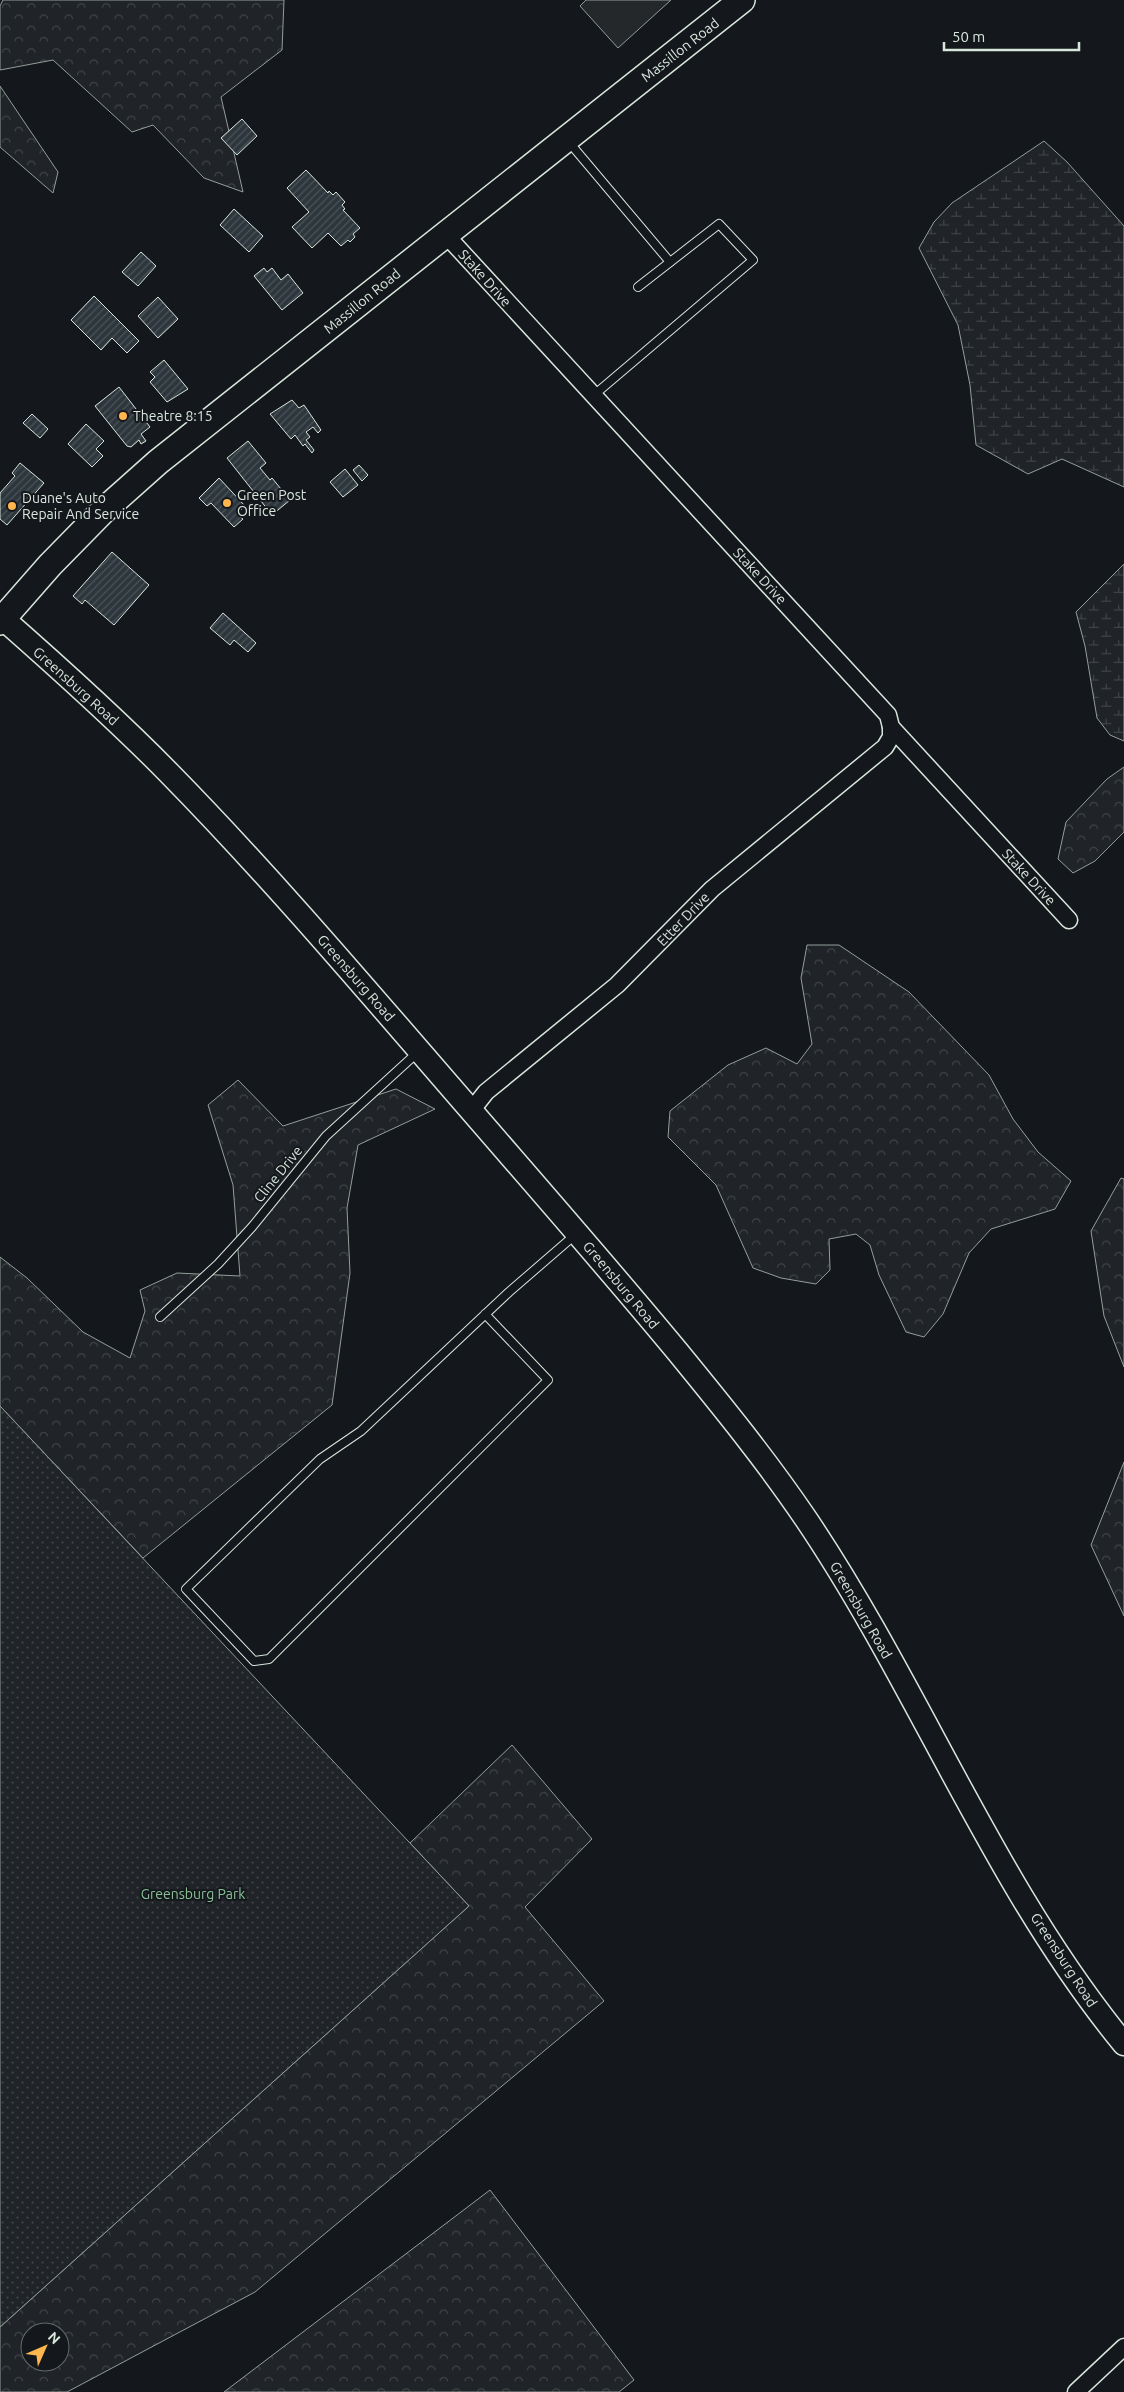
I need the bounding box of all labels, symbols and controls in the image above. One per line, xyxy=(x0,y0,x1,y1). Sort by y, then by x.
street label: Massillon Road xyxy=(638,15,722,85)
scale bar xyxy=(944,20,1079,52)
text: 50 m xyxy=(952,28,985,45)
street label: Stake Drive xyxy=(455,246,515,310)
street label: Massillon Road xyxy=(320,265,404,337)
place label: Theatre 8:15 xyxy=(133,408,213,424)
marker: Theatre 8:15 xyxy=(117,410,129,422)
place label: Green Post Office xyxy=(237,487,307,519)
place label: Duane's Auto Repair And Service xyxy=(22,490,139,522)
marker: Green Post Office xyxy=(221,497,233,509)
marker: Duane's Auto Repair And Service xyxy=(6,500,18,512)
street label: Stake Drive xyxy=(730,545,790,607)
street label: Greensburg Road xyxy=(30,644,122,728)
street label: Stake Drive xyxy=(999,846,1059,908)
street label: Etter Drive xyxy=(654,889,712,949)
street label: Greensburg Road xyxy=(314,932,398,1024)
street label: Cline Drive xyxy=(250,1143,306,1205)
street label: Greensburg Road xyxy=(580,1238,662,1332)
street label: Greensburg Road xyxy=(827,1559,895,1661)
park label: Greensburg Park xyxy=(141,1886,245,1902)
street label: Greensburg Road xyxy=(1028,1910,1100,2010)
north arrow xyxy=(20,2322,70,2372)
text: N xyxy=(45,2328,64,2347)

